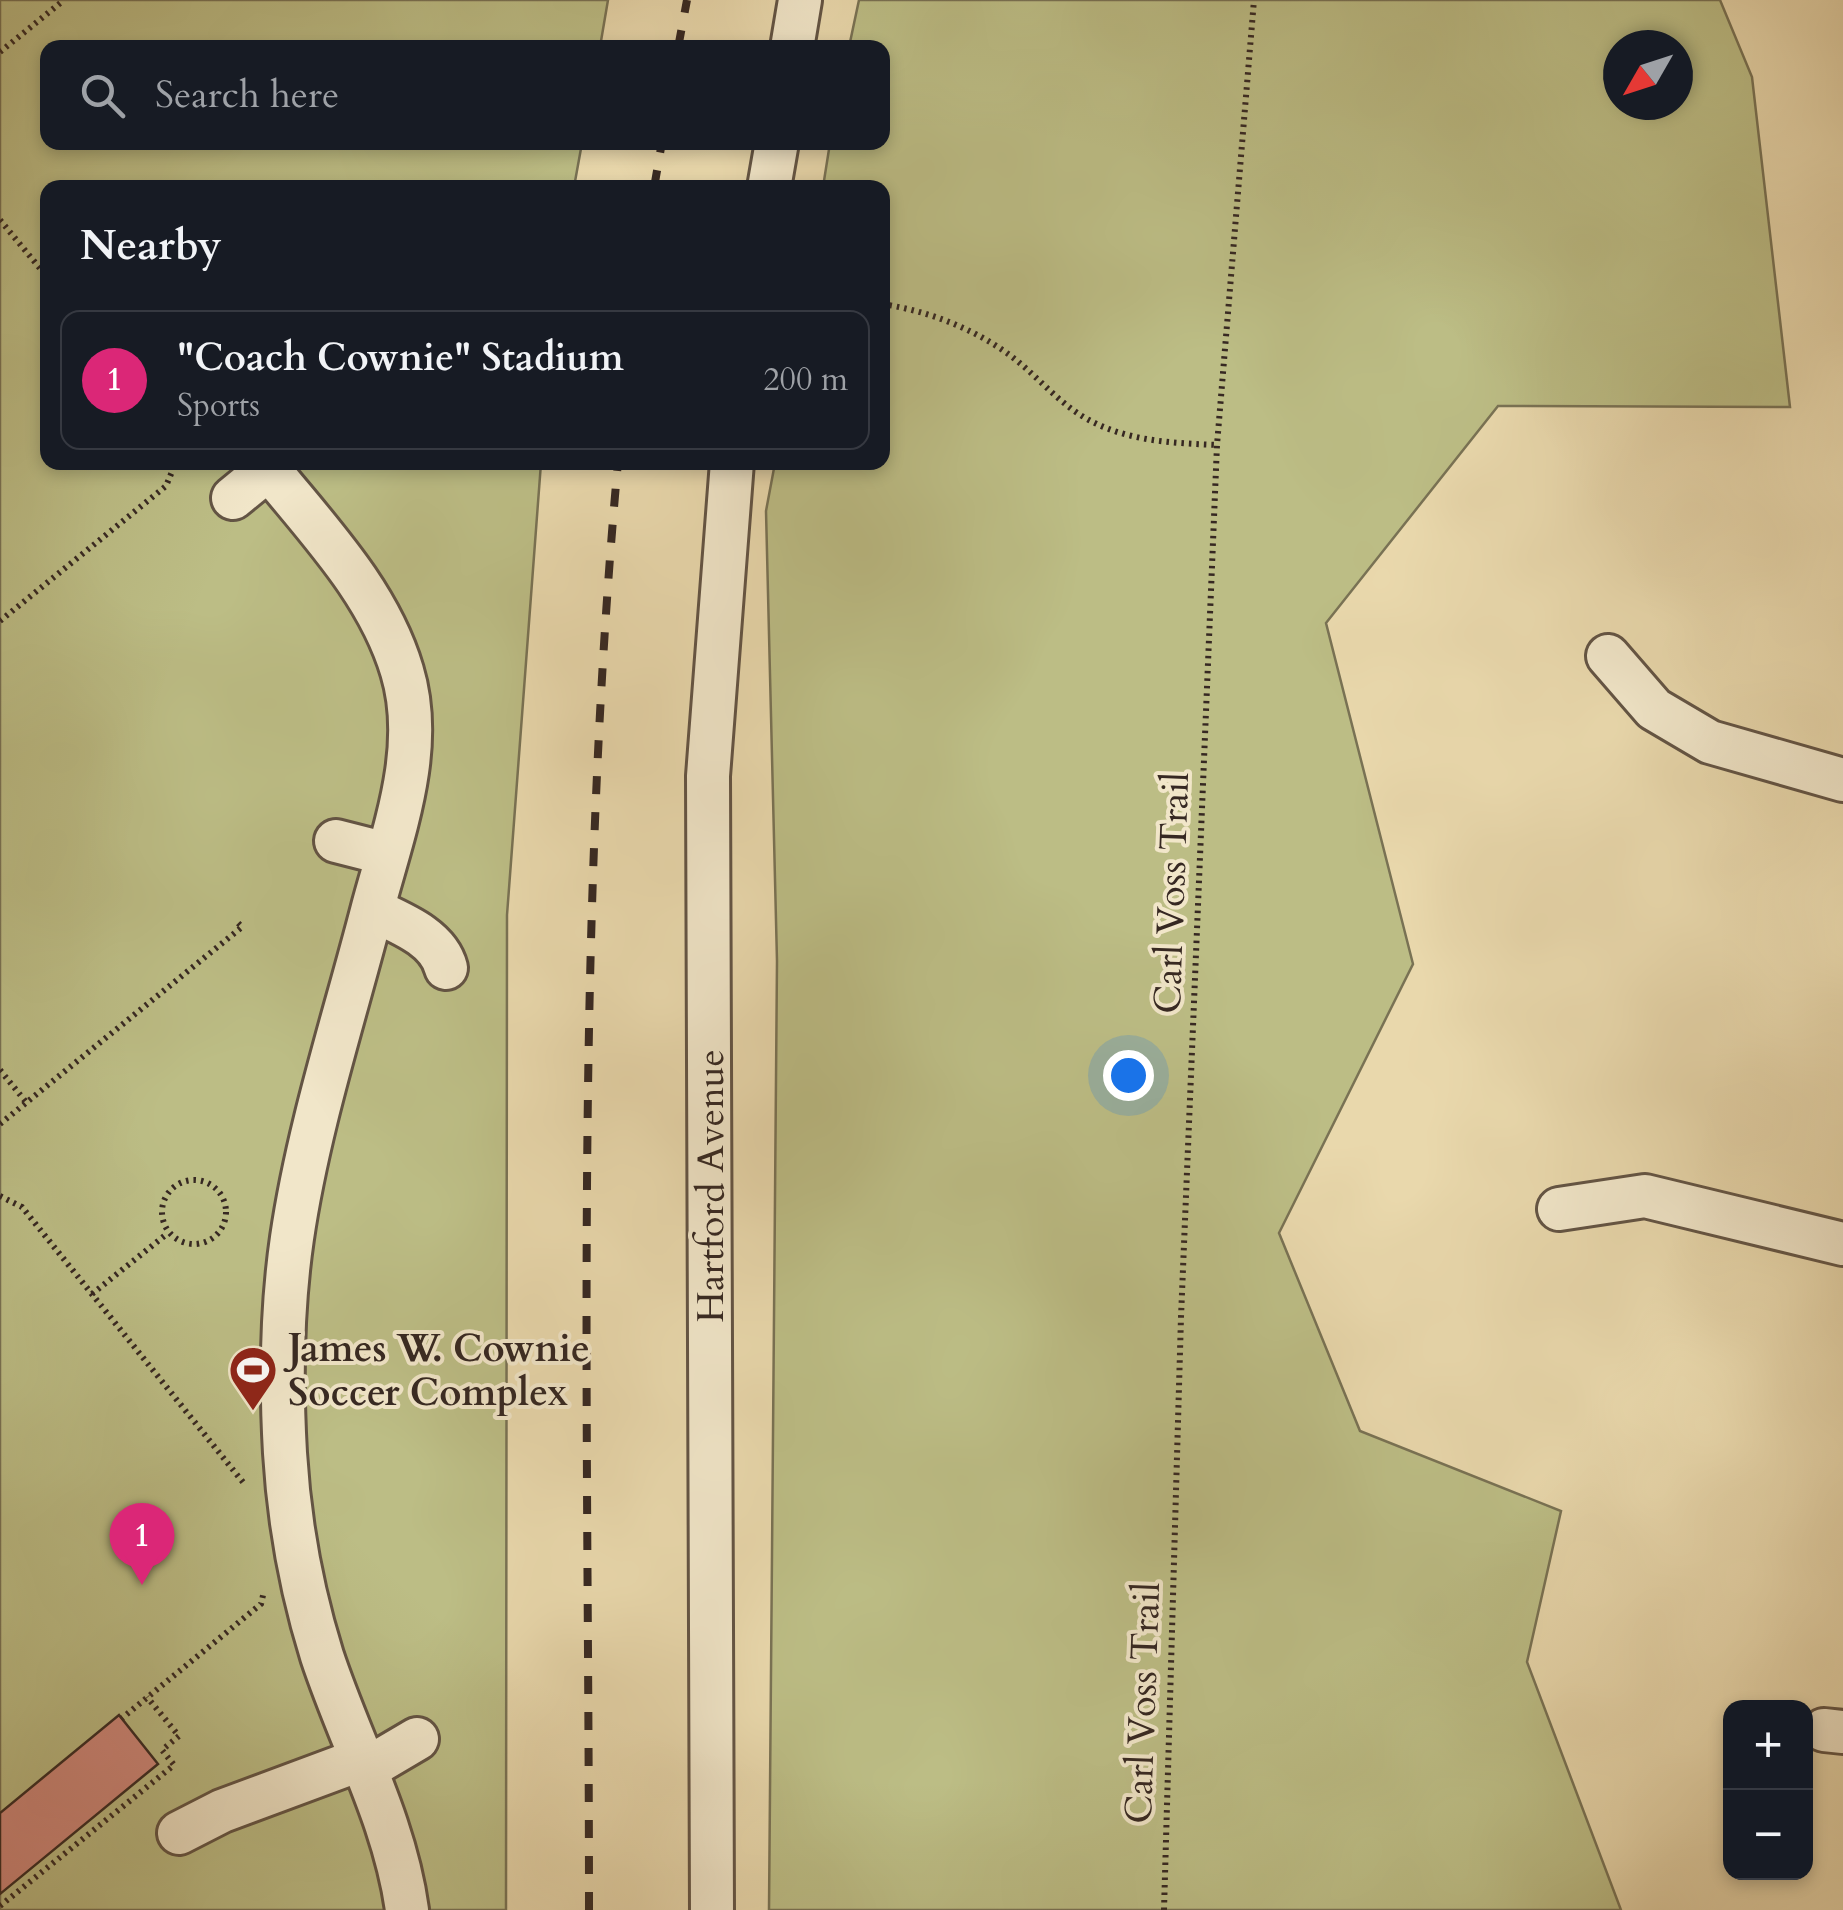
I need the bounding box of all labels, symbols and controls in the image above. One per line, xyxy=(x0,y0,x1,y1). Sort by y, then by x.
north arrow xyxy=(1603,30,1693,120)
search box xyxy=(40,40,890,150)
icon: search xyxy=(75,68,130,123)
text: Search here xyxy=(155,69,339,121)
text: Nearby xyxy=(80,217,222,274)
text: "Coach Cownie" Stadium xyxy=(177,332,624,384)
text: 1 xyxy=(106,358,123,402)
text: 200 m xyxy=(763,358,848,402)
text: Sports xyxy=(177,384,260,428)
street label: Carl Voss Trail xyxy=(1142,771,1202,1015)
street label: Hartford Avenue xyxy=(685,1049,737,1323)
your location xyxy=(1103,1050,1154,1101)
place label: James W. Cownie Soccer Complex xyxy=(283,1323,590,1419)
sports icon: James W. Cownie Soccer Complex xyxy=(227,1344,279,1412)
pin: 1 xyxy=(110,1502,174,1585)
street label: Carl Voss Trail xyxy=(1113,1581,1173,1825)
map controls xyxy=(1723,1700,1813,1880)
button: + xyxy=(1723,1700,1813,1790)
button: − xyxy=(1723,1790,1813,1880)

